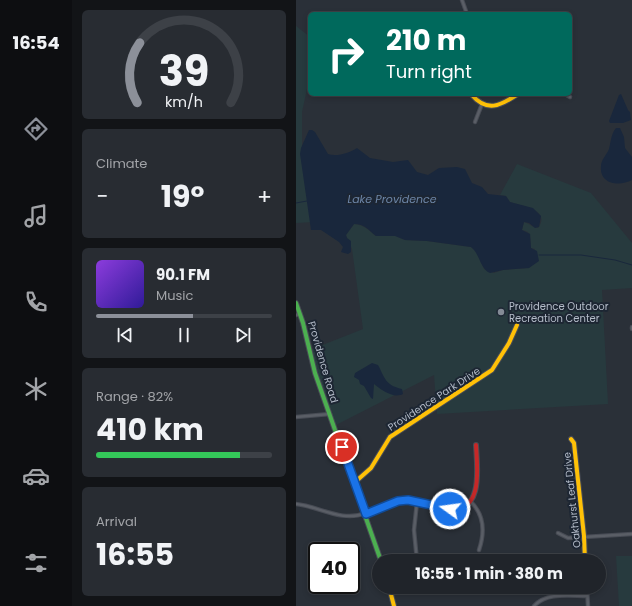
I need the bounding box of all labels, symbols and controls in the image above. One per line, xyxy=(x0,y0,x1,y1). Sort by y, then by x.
text: 210 m xyxy=(386,21,466,60)
icon: right xyxy=(320,28,372,80)
text: 16:54 xyxy=(12,30,60,55)
text: 39 xyxy=(159,41,209,100)
text: Turn right xyxy=(386,59,472,84)
text: km/h xyxy=(165,91,203,111)
icon: directions xyxy=(22,115,50,143)
text: Climate xyxy=(96,154,147,173)
text: 19° xyxy=(161,175,204,218)
text: − xyxy=(96,181,108,212)
text: + xyxy=(257,181,272,212)
water label: Lake Providence xyxy=(347,191,437,207)
icon: music xyxy=(22,202,50,230)
text: 90.1 FM xyxy=(156,264,210,285)
text: Music xyxy=(156,286,193,305)
icon: phone xyxy=(22,288,50,316)
place label: Providence Outdoor Recreation Center xyxy=(509,299,609,326)
marker: Providence Outdoor Recreation Center xyxy=(496,307,506,317)
street label: Providence Road xyxy=(304,319,342,405)
icon: previous xyxy=(114,324,136,346)
icon: pause xyxy=(173,324,195,346)
icon: next xyxy=(232,324,254,346)
street label: Providence Park Drive xyxy=(385,363,483,435)
icon: climate xyxy=(22,375,50,403)
text: Range · 82% xyxy=(96,387,173,406)
text: 410 km xyxy=(96,408,204,451)
pin xyxy=(325,430,359,464)
icon: arrive xyxy=(331,436,353,458)
street label: Oakhurst Leaf Drive xyxy=(560,451,584,549)
icon: car xyxy=(22,462,50,490)
position arrow xyxy=(429,488,471,530)
text: Arrival xyxy=(96,512,137,531)
text: 16:55 xyxy=(96,533,174,576)
speed limit sign: 40 xyxy=(308,542,360,594)
icon: filters xyxy=(22,549,50,577)
text: 16:55 · 1 min · 380 m xyxy=(415,563,563,584)

